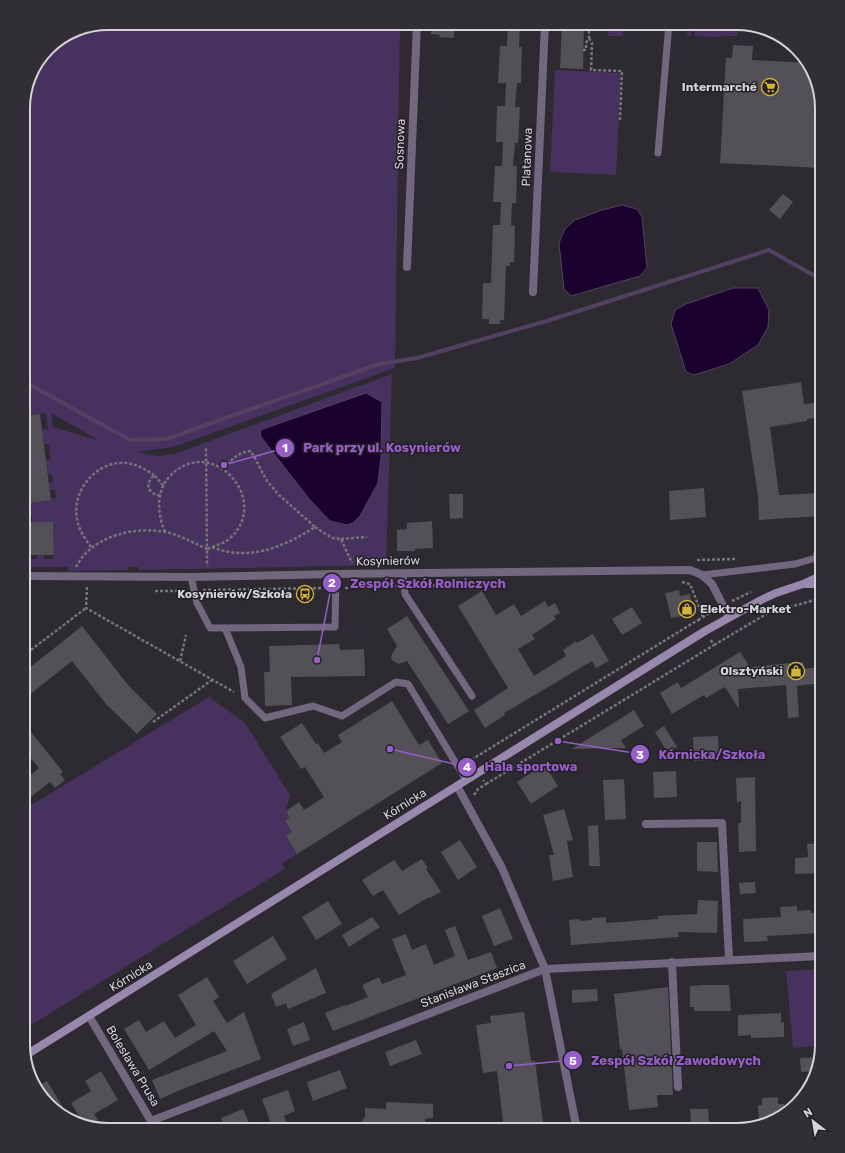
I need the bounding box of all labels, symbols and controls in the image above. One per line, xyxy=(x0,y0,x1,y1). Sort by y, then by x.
supermarket icon: Intermarché xyxy=(760,77,780,97)
place label: Intermarché xyxy=(682,80,757,94)
street label: Sosnowa xyxy=(392,118,408,170)
street label: Platanowa xyxy=(519,127,535,187)
callout: Park przy ul. Kosynierów xyxy=(275,435,469,460)
text: Park przy ul. Kosynierów xyxy=(303,440,461,455)
text: 1 xyxy=(282,441,288,455)
street label: Kosynierów xyxy=(356,553,420,569)
callout: Zespół Szkół Rolniczych xyxy=(322,571,514,596)
text: 2 xyxy=(328,576,336,590)
text: Zespół Szkół Rolniczych xyxy=(350,576,506,591)
bus stop icon: Kosynierów/Szkoła xyxy=(295,584,315,604)
place label: Kosynierów/Szkoła xyxy=(177,587,292,601)
shop icon: Elektro-Market xyxy=(677,599,697,619)
place label: Elektro-Market xyxy=(700,602,792,616)
shop icon: Olsztyński xyxy=(786,661,806,681)
place label: Olsztyński xyxy=(720,664,783,678)
callout: Kórnicka/Szkoła xyxy=(630,742,773,767)
text: Kórnicka/Szkoła xyxy=(659,747,765,762)
text: 3 xyxy=(636,748,644,762)
callout: Hala sportowa xyxy=(457,754,586,779)
text: Hala sportowa xyxy=(485,759,577,774)
text: 4 xyxy=(463,760,471,774)
street label: Kórnicka xyxy=(381,785,429,823)
street label: Kórnicka xyxy=(107,957,155,995)
street label: Stanisława Staszica xyxy=(419,958,527,1010)
street label: Bolesława Prusa xyxy=(103,1023,163,1109)
callout: Zespół Szkół Zawodowych xyxy=(563,1048,769,1073)
text: Zespół Szkół Zawodowych xyxy=(591,1053,761,1068)
text: 5 xyxy=(569,1054,577,1068)
north arrow xyxy=(793,1101,833,1141)
text: N xyxy=(801,1105,815,1120)

